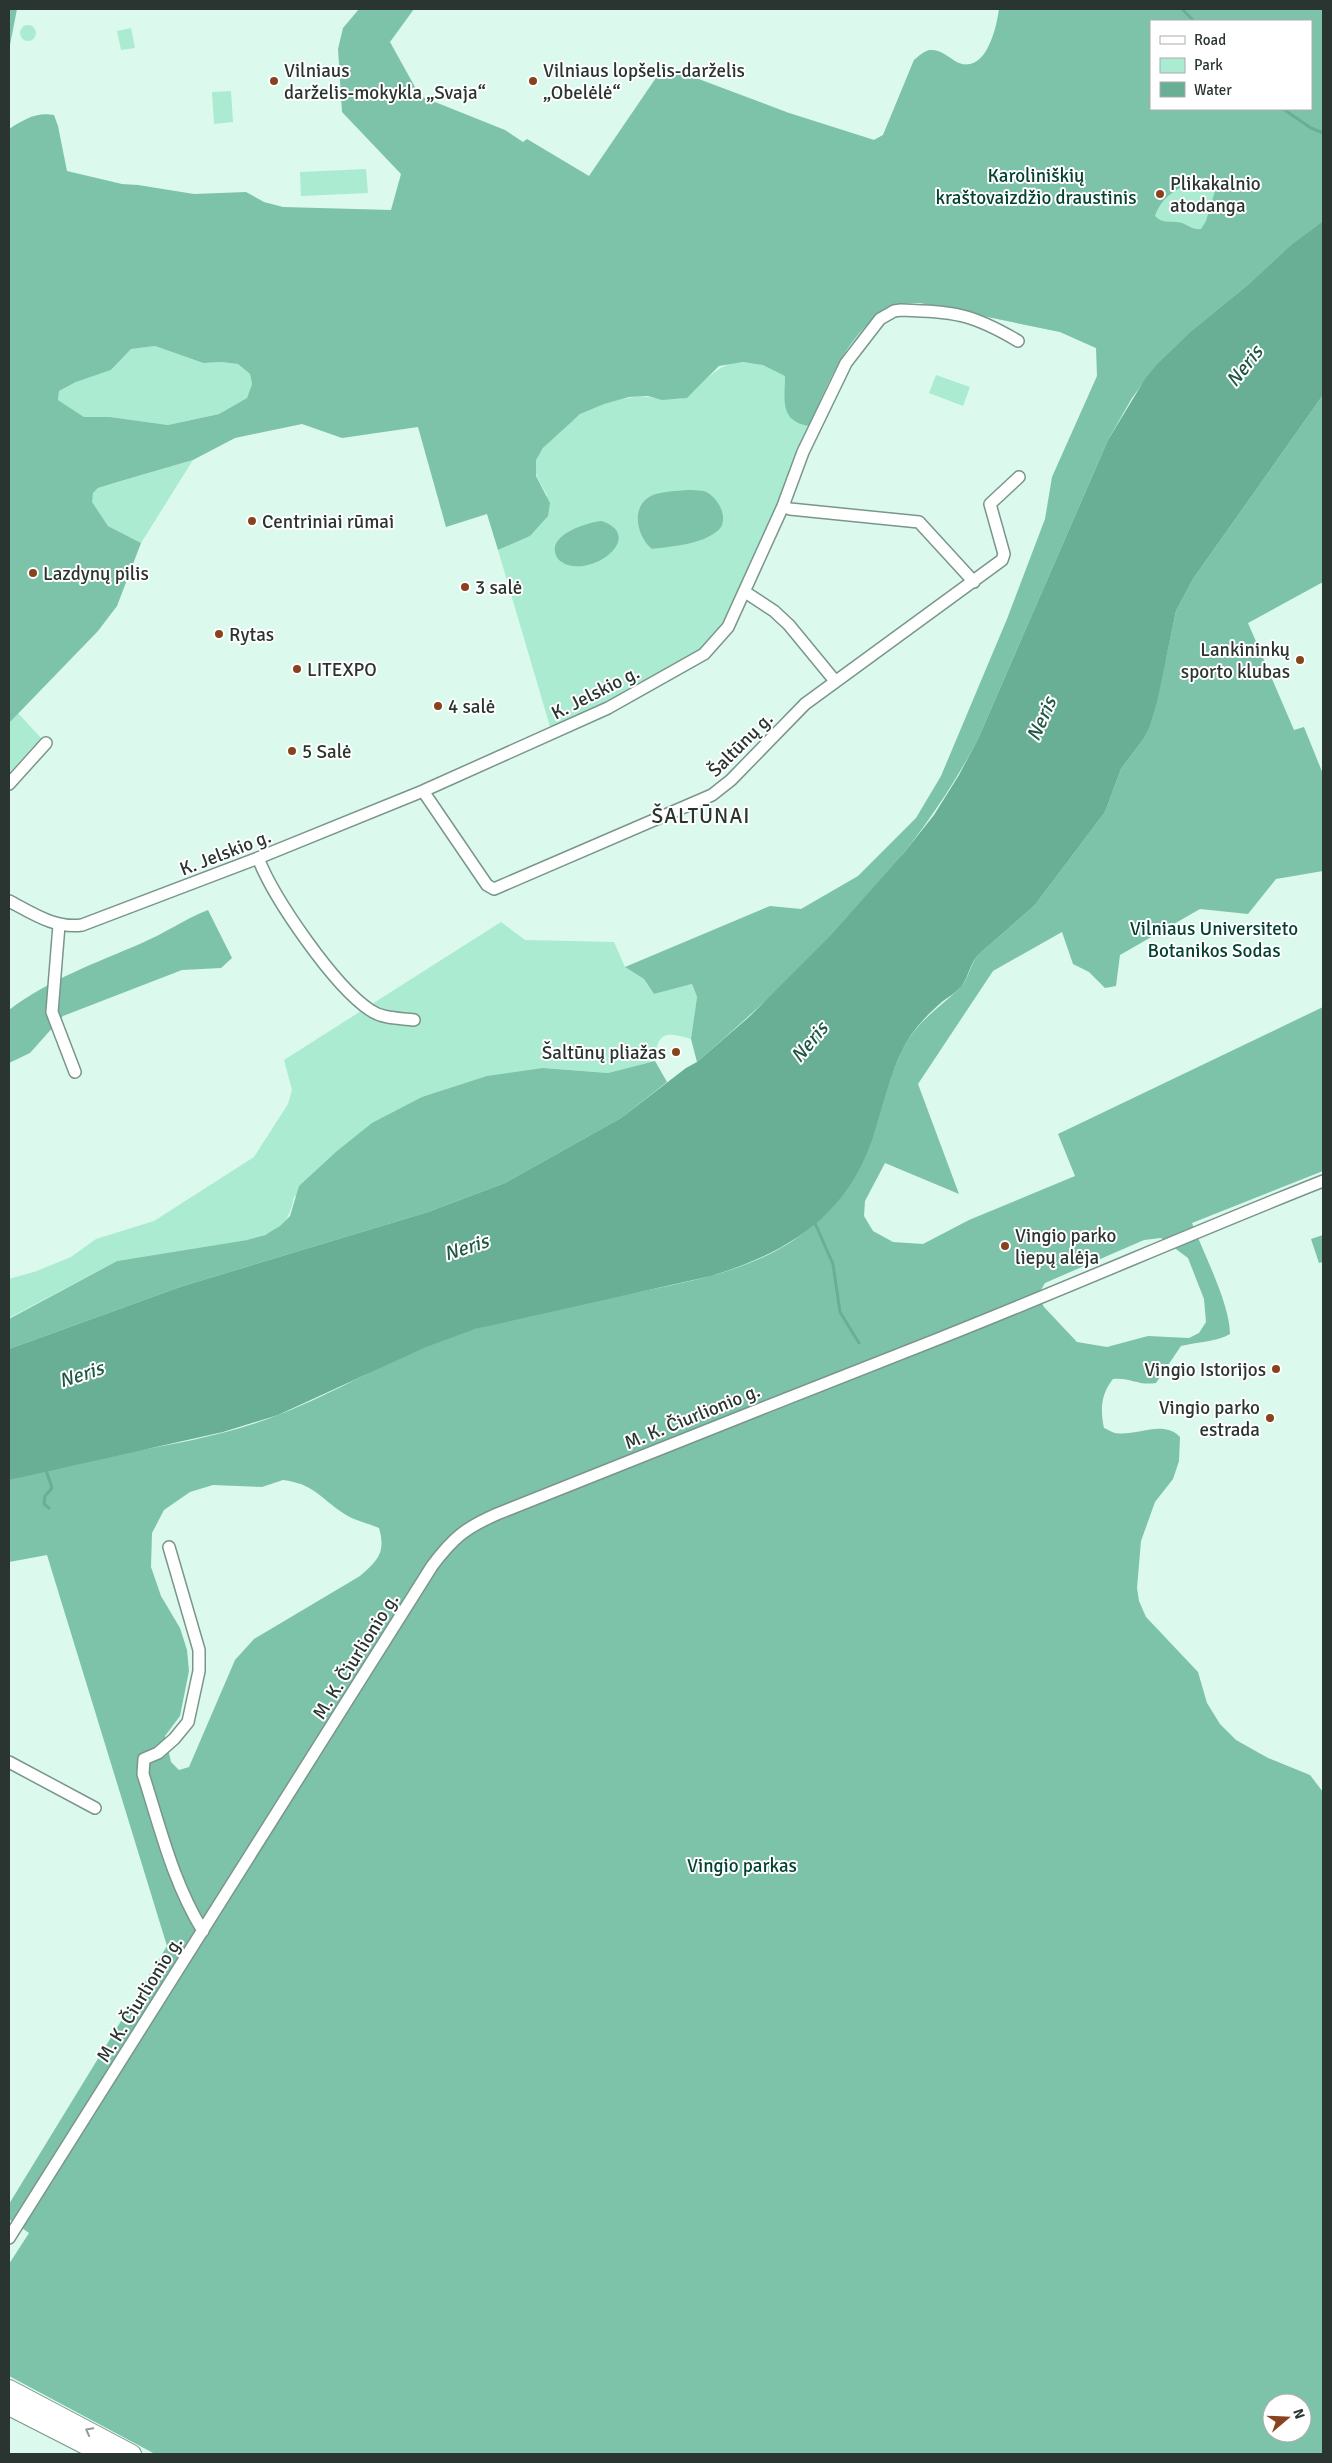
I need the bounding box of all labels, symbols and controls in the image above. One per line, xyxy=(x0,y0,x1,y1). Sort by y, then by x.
legend xyxy=(1150,20,1312,110)
text: Road xyxy=(1194,31,1226,49)
text: Park xyxy=(1194,56,1223,74)
place label: Vilniaus darželis-mokykla „Svaja“ xyxy=(284,59,486,105)
place label: Vilniaus lopšelis-darželis „Obelėlė“ xyxy=(543,59,745,105)
marker: Vilniaus darželis-mokykla „Svaja“ xyxy=(268,75,280,87)
marker: Vilniaus lopšelis-darželis „Obelėlė“ xyxy=(527,75,539,87)
text: Water xyxy=(1194,81,1232,99)
park label: Karoliniškių kraštovaizdžio draustinis xyxy=(935,164,1137,210)
place label: Plikakalnio atodanga xyxy=(1170,172,1261,218)
marker: Plikakalnio atodanga xyxy=(1154,188,1166,200)
water label: Neris xyxy=(1221,339,1270,392)
place label: Centriniai rūmai xyxy=(262,510,394,534)
marker: Centriniai rūmai xyxy=(246,515,258,527)
place label: Lazdynų pilis xyxy=(43,562,149,586)
marker: Lazdynų pilis xyxy=(27,567,39,579)
place label: 3 salė xyxy=(475,576,522,600)
marker: 3 salė xyxy=(459,581,471,593)
place label: Rytas xyxy=(229,623,274,647)
marker: Rytas xyxy=(213,628,225,640)
place label: Lankininkų sporto klubas xyxy=(1181,638,1290,684)
marker: Lankininkų sporto klubas xyxy=(1294,654,1306,666)
place label: LITEXPO xyxy=(307,658,377,682)
street label: K. Jelskio g. xyxy=(547,660,644,725)
marker: LITEXPO xyxy=(291,663,303,675)
water label: Neris xyxy=(1021,691,1063,745)
place label: 4 salė xyxy=(448,695,495,719)
marker: 4 salė xyxy=(432,700,444,712)
street label: Šaltūnų g. xyxy=(702,706,778,782)
place label: 5 Salė xyxy=(302,740,352,764)
marker: 5 Salė xyxy=(286,745,298,757)
district label: ŠALTŪNAI xyxy=(652,803,750,829)
street label: K. Jelskio g. xyxy=(176,825,275,881)
park label: Vilniaus Universiteto Botanikos Sodas xyxy=(1130,917,1298,963)
water label: Neris xyxy=(785,1015,835,1068)
place label: Šaltūnų pliažas xyxy=(542,1040,666,1065)
marker: Šaltūnų pliažas xyxy=(670,1046,682,1058)
place label: Vingio parko liepų alėja xyxy=(1015,1224,1116,1270)
water label: Neris xyxy=(441,1228,494,1266)
marker: Vingio parko liepų alėja xyxy=(999,1240,1011,1252)
water label: Neris xyxy=(56,1355,109,1393)
place label: Vingio Istorijos xyxy=(1144,1358,1266,1382)
marker: Vingio Istorijos xyxy=(1270,1363,1282,1375)
street label: M. K. Čiurlionio g. xyxy=(621,1378,764,1455)
place label: Vingio parko estrada xyxy=(1159,1396,1260,1442)
marker: Vingio parko estrada xyxy=(1264,1412,1276,1424)
street label: M. K. Čiurlionio g. xyxy=(307,1589,404,1724)
park label: Vingio parkas xyxy=(687,1854,797,1878)
street label: M. K. Čiurlionio g. xyxy=(91,1932,188,2067)
north arrow xyxy=(1262,2393,1312,2443)
text: N xyxy=(1289,2407,1308,2421)
one-way arrow xyxy=(85,2428,94,2438)

